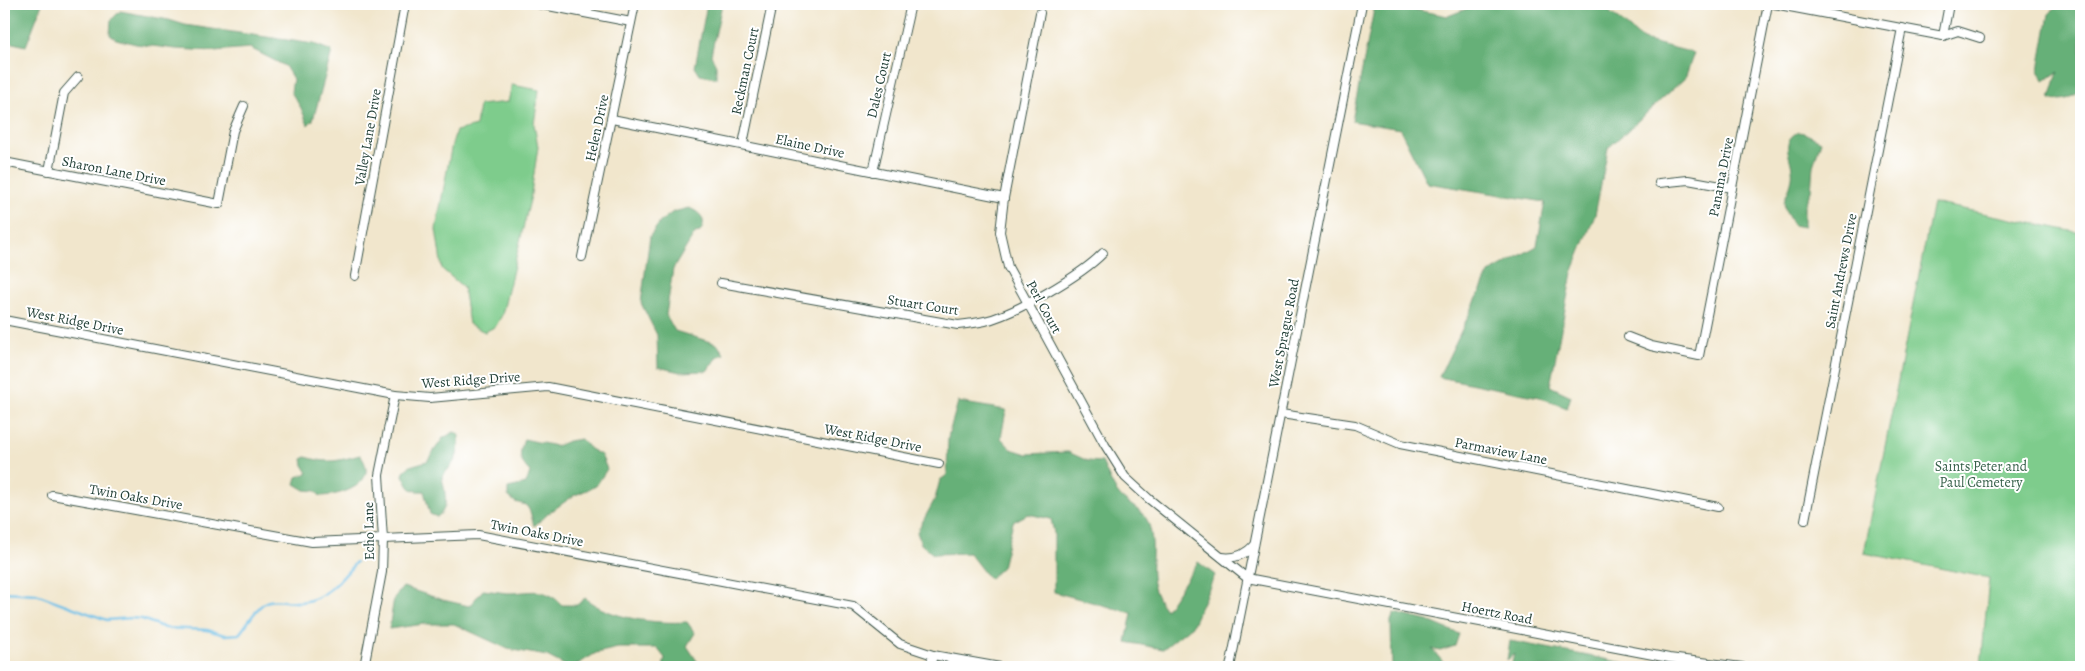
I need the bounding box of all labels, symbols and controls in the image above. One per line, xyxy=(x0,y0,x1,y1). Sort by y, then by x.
street label: Reckman Court xyxy=(726,25,764,116)
street label: Dales Court xyxy=(862,50,896,120)
street label: Valley Lane Drive xyxy=(350,87,386,188)
street label: Helen Drive xyxy=(581,93,613,163)
street label: Elaine Drive xyxy=(774,129,846,163)
street label: Panama Drive xyxy=(1704,136,1738,218)
street label: Sharon Lane Drive xyxy=(60,152,168,190)
street label: Saint Andrews Drive xyxy=(1821,212,1861,330)
street label: West Sprague Road xyxy=(1264,276,1304,390)
street label: Perl Court xyxy=(1022,277,1067,337)
street label: Stuart Court xyxy=(886,290,960,320)
street label: West Ridge Drive xyxy=(24,302,125,340)
street label: West Ridge Drive xyxy=(420,367,521,393)
street label: West Ridge Drive xyxy=(822,419,923,457)
street label: Parmaview Lane xyxy=(1453,433,1549,469)
park label: Saints Peter and Paul Cemetery xyxy=(1935,457,2028,492)
street label: Twin Oaks Drive xyxy=(88,479,184,515)
street label: Echo Lane xyxy=(359,502,379,560)
street label: Twin Oaks Drive xyxy=(489,515,585,551)
street label: Hoertz Road xyxy=(1460,597,1535,629)

